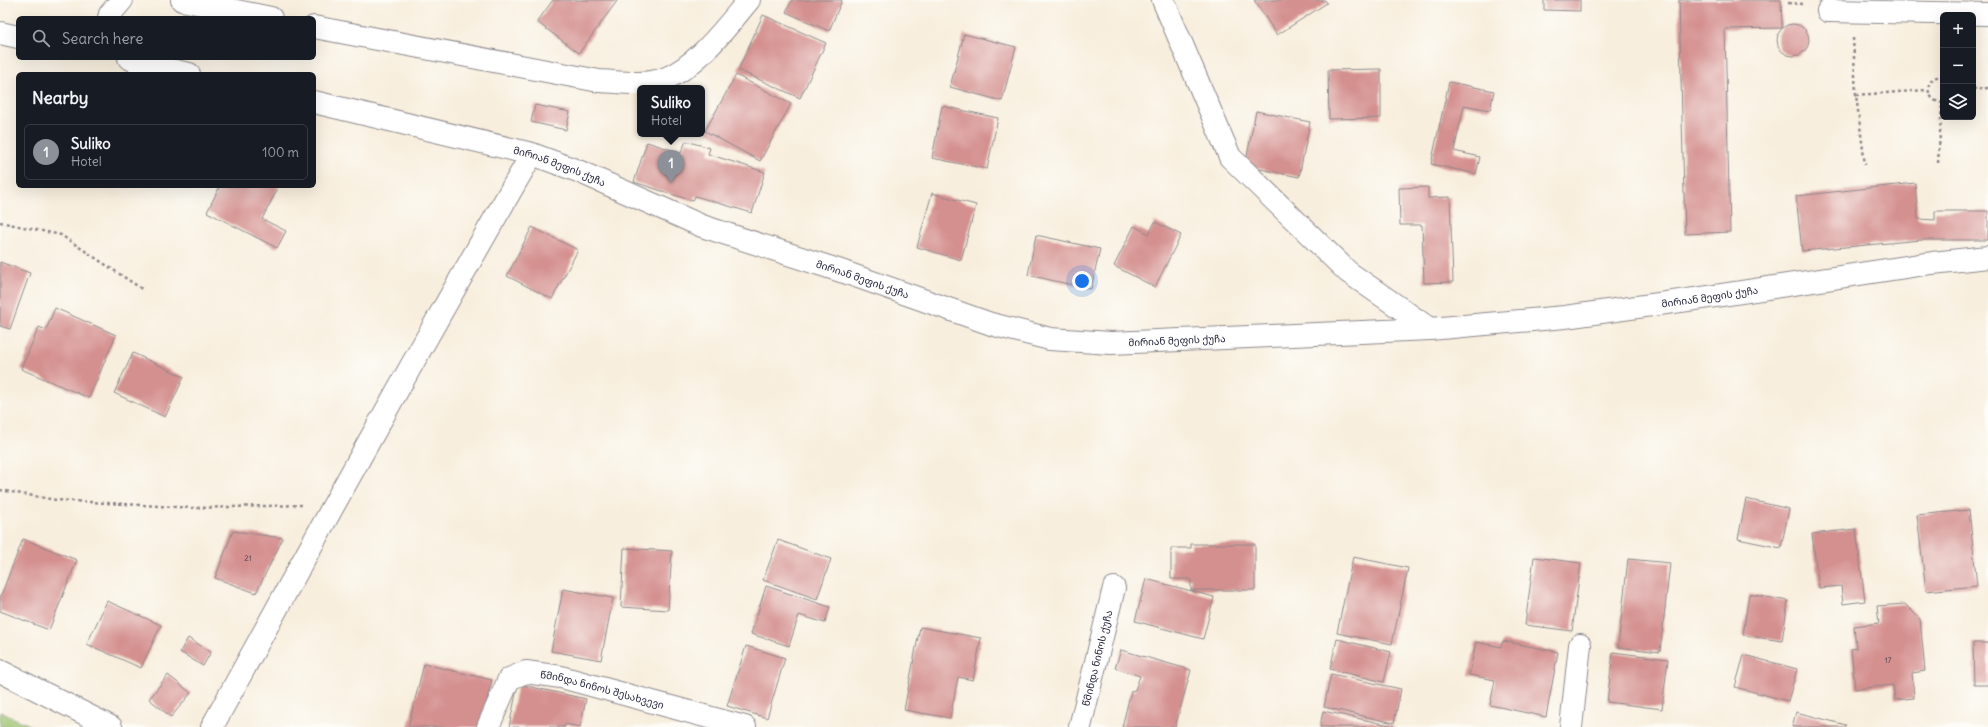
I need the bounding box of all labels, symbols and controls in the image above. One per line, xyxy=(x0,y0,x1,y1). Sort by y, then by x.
map controls xyxy=(1940,12,1976,120)
button: + xyxy=(1940,12,1976,48)
search box xyxy=(16,16,316,60)
icon: search xyxy=(30,27,52,49)
text: Search here xyxy=(62,29,143,48)
button: − xyxy=(1940,48,1976,84)
button: layers xyxy=(1940,84,1976,120)
popup xyxy=(637,85,705,137)
text: Nearby xyxy=(32,87,88,109)
text: Suliko xyxy=(651,93,691,112)
text: Hotel xyxy=(651,112,682,129)
text: Suliko xyxy=(71,134,111,153)
text: 1 xyxy=(43,144,49,161)
text: 100 m xyxy=(262,144,299,161)
street label: მირიან მეფის ქუჩა xyxy=(512,144,607,189)
pin: 1 xyxy=(658,150,684,183)
text: Hotel xyxy=(71,153,102,170)
street label: მირიან მეფის ქუჩა xyxy=(814,257,911,302)
your location xyxy=(1072,271,1092,291)
street label: მირიან მეფის ქუჩა xyxy=(1661,284,1759,311)
street label: მირიან მეფის ქუჩა xyxy=(1128,332,1226,349)
house number: 21 xyxy=(244,553,252,563)
street label: წმინდა ნინოს ქუჩა xyxy=(1079,609,1115,707)
house number: 17 xyxy=(1884,655,1892,665)
street label: წმინდა ნინოს შესახვევი xyxy=(539,668,666,712)

